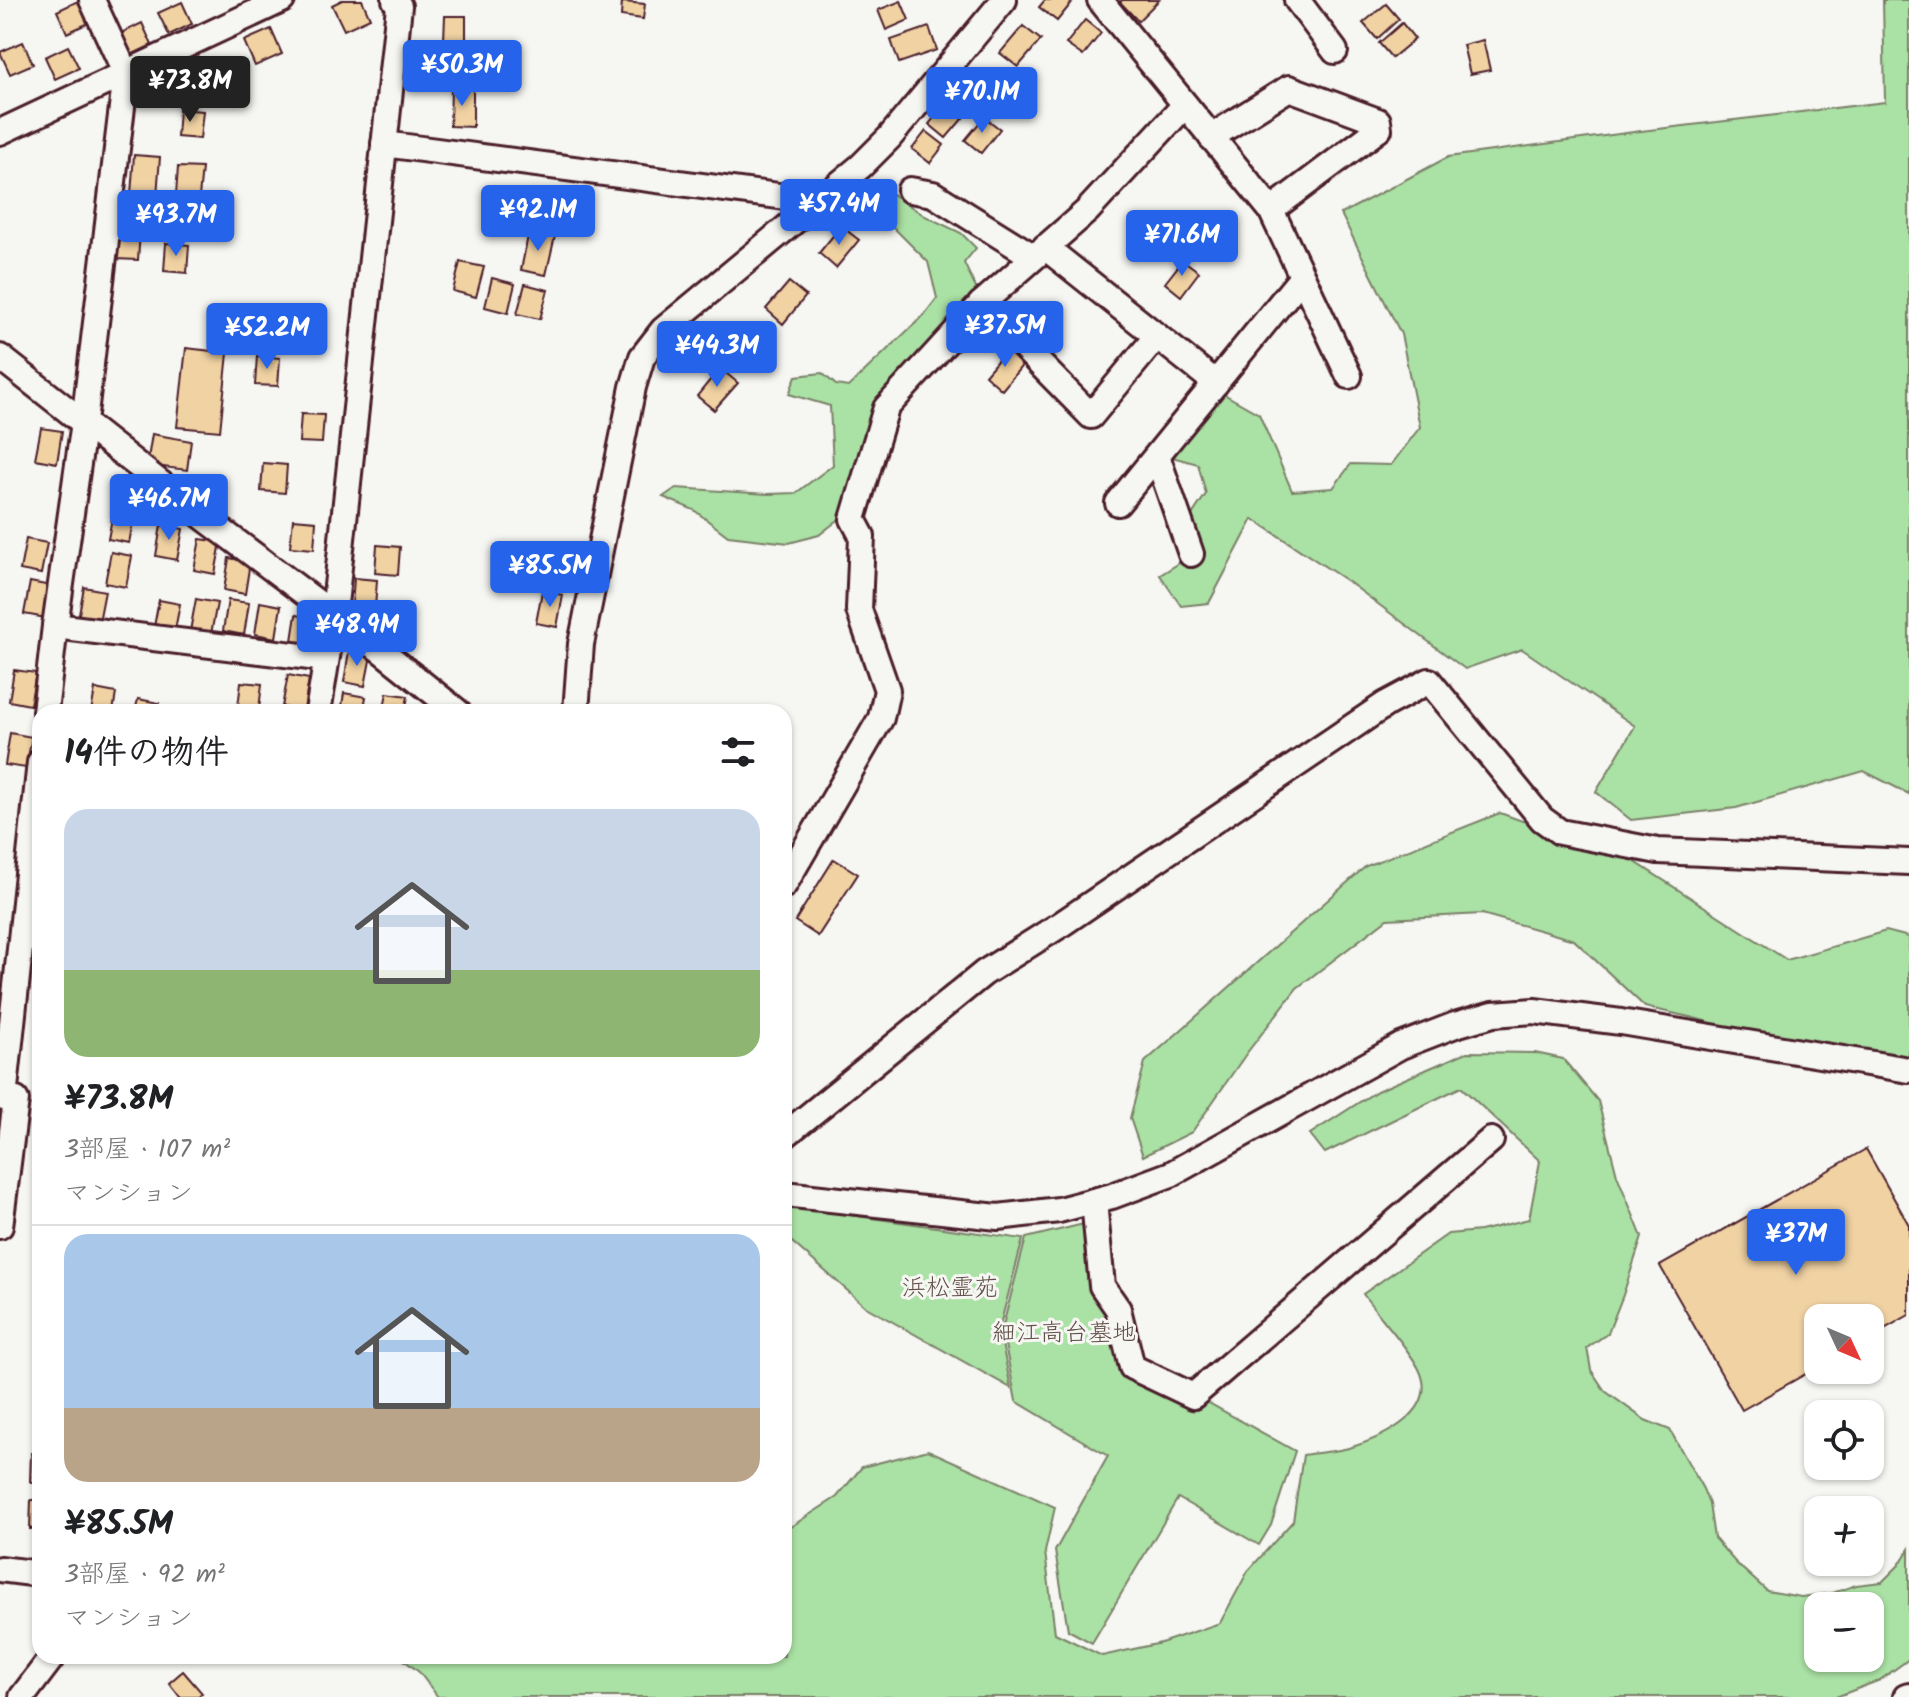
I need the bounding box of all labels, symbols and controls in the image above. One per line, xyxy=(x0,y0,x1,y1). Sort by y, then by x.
pin: ¥50.3M xyxy=(397,40,527,108)
text: ¥50.3M xyxy=(421,45,503,87)
pin: ¥73.8M xyxy=(125,56,255,124)
text: ¥73.8M xyxy=(148,61,232,103)
pin: ¥70.1M xyxy=(917,67,1047,135)
text: ¥70.1M xyxy=(944,72,1020,114)
pin: ¥57.4M xyxy=(774,179,904,247)
text: ¥57.4M xyxy=(798,184,880,226)
pin: ¥92.1M xyxy=(473,185,603,253)
pin: ¥93.7M xyxy=(111,190,241,258)
text: ¥92.1M xyxy=(499,190,577,232)
text: ¥93.7M xyxy=(135,195,217,237)
pin: ¥71.6M xyxy=(1117,210,1247,278)
text: ¥71.6M xyxy=(1144,215,1220,257)
pin: ¥37.5M xyxy=(940,301,1070,369)
pin: ¥52.2M xyxy=(202,303,332,371)
text: ¥37.5M xyxy=(964,306,1046,348)
text: ¥52.2M xyxy=(224,308,310,350)
pin: ¥44.3M xyxy=(652,321,782,389)
text: ¥44.3M xyxy=(675,326,759,368)
pin: ¥46.7M xyxy=(104,474,234,542)
text: ¥46.7M xyxy=(128,479,210,521)
pin: ¥85.5M xyxy=(485,541,615,609)
text: ¥85.5M xyxy=(508,546,592,588)
pin: ¥48.9M xyxy=(292,600,422,668)
text: ¥48.9M xyxy=(315,605,399,647)
text: 14件の物件 xyxy=(64,727,229,781)
icon: filters xyxy=(716,730,760,774)
icon: home xyxy=(340,861,484,1005)
text: ¥73.8M xyxy=(64,1073,173,1127)
text: 3部屋 · 107 m² xyxy=(64,1129,230,1171)
text: マンション xyxy=(64,1173,193,1215)
pin: ¥37M xyxy=(1749,1209,1843,1277)
text: ¥37M xyxy=(1765,1214,1827,1256)
park label: 浜松霊苑 xyxy=(902,1269,998,1308)
icon: home xyxy=(340,1286,484,1430)
north arrow xyxy=(1804,1304,1884,1384)
map controls xyxy=(1804,1304,1884,1672)
park label: 細江高台墓地 xyxy=(992,1314,1136,1353)
button: locate xyxy=(1804,1400,1884,1480)
button: + xyxy=(1804,1496,1884,1576)
text: ¥85.5M xyxy=(64,1498,173,1552)
text: 3部屋 · 92 m² xyxy=(64,1554,225,1596)
button: − xyxy=(1804,1592,1884,1672)
text: マンション xyxy=(64,1598,193,1640)

